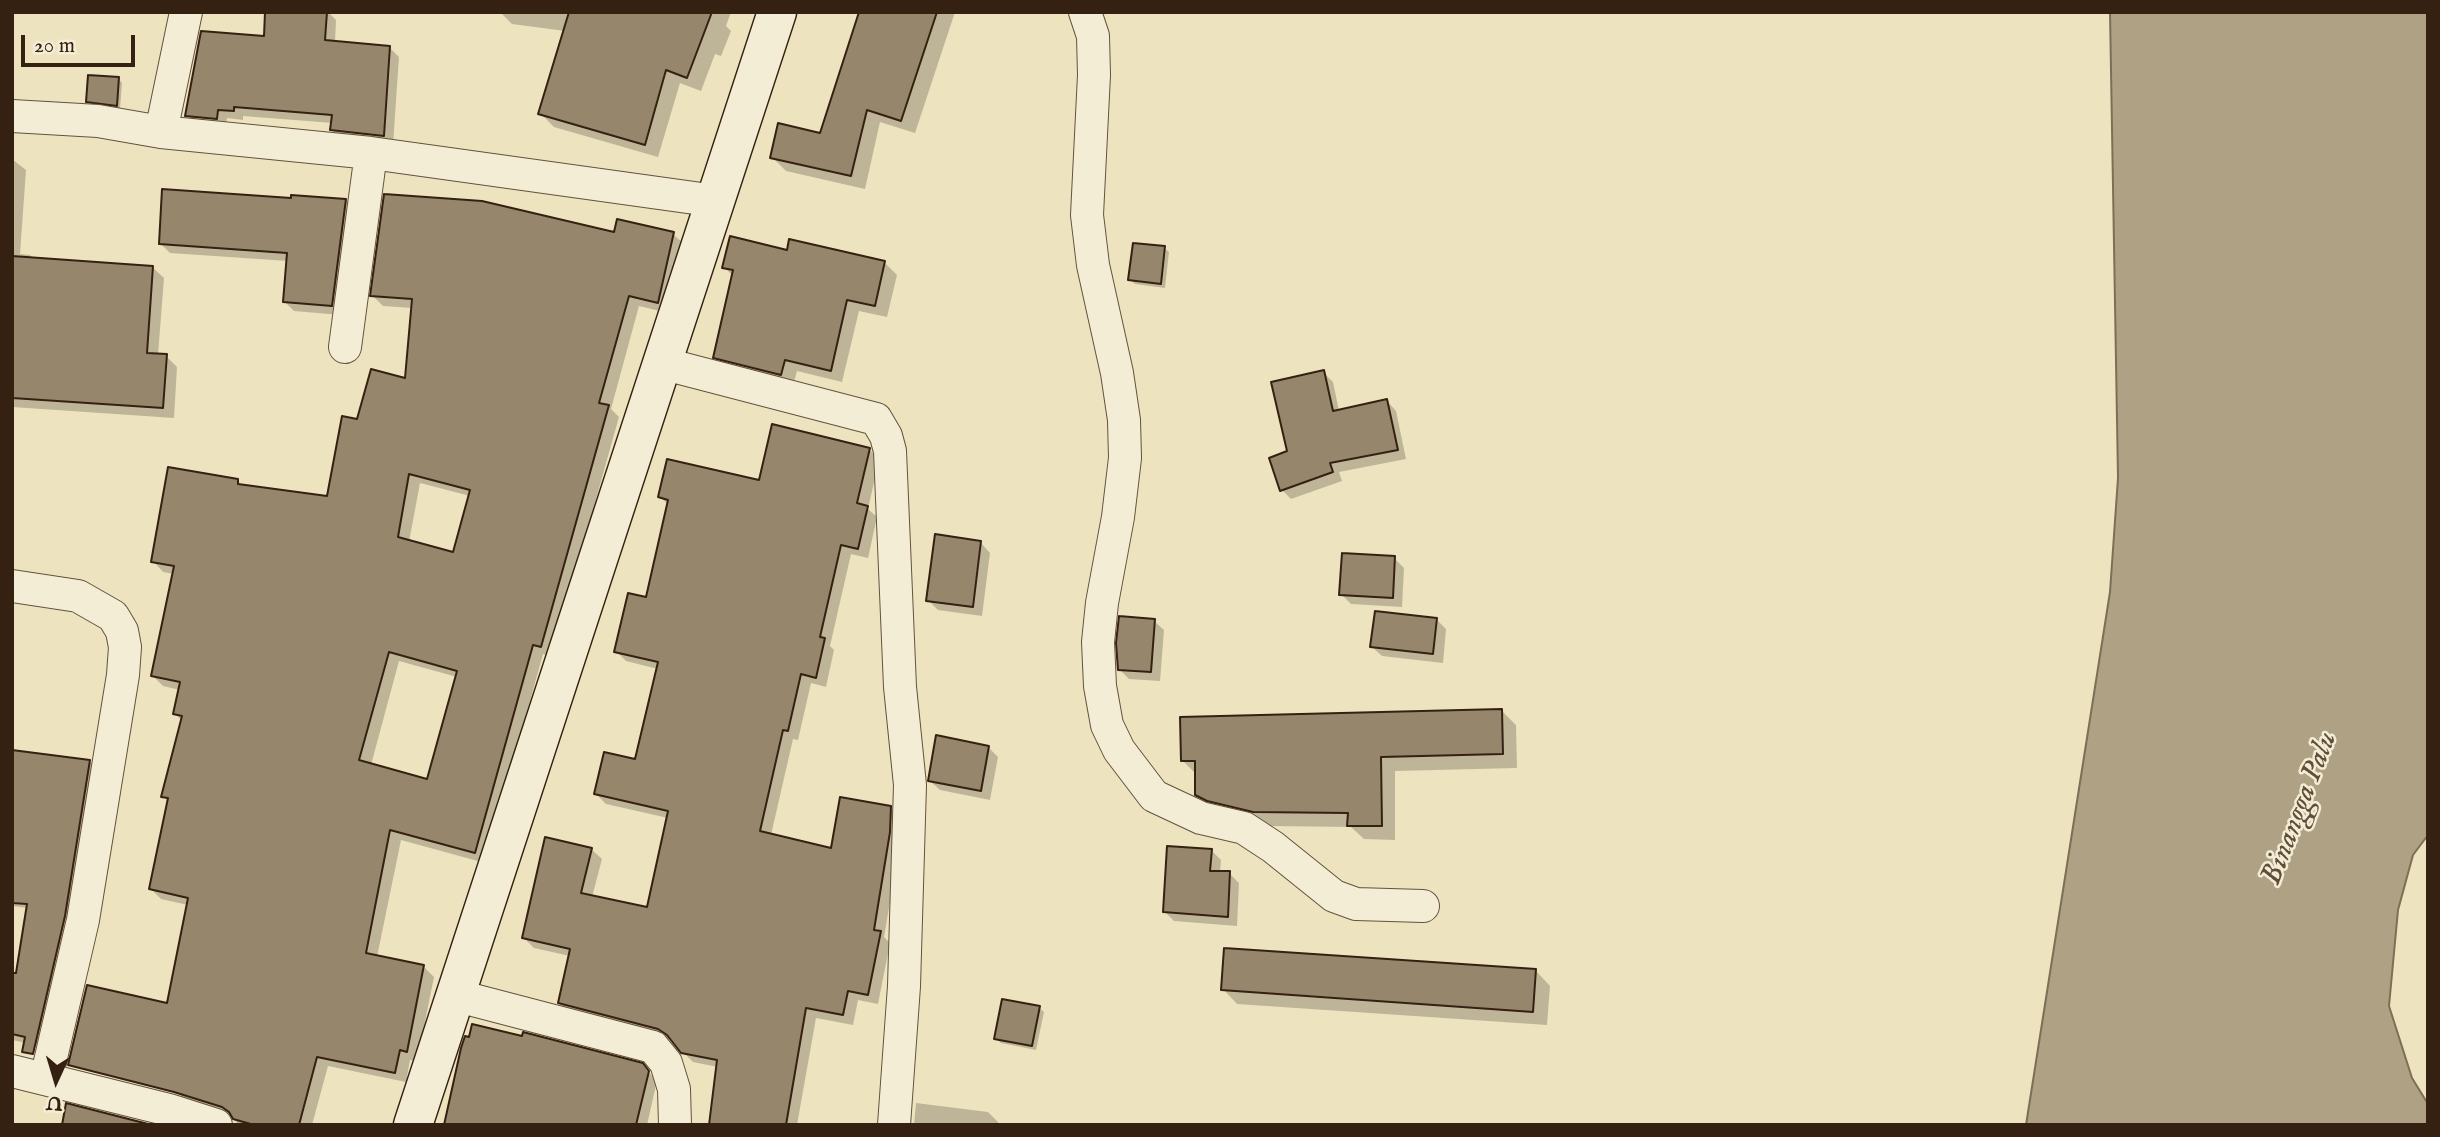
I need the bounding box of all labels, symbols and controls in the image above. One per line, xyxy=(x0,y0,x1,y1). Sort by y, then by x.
scale bar xyxy=(24,21,138,65)
text: 20 m xyxy=(34,33,75,60)
water label: Binangga Palu xyxy=(2255,727,2347,891)
north arrow xyxy=(21,1046,91,1116)
text: U xyxy=(46,1089,63,1114)

